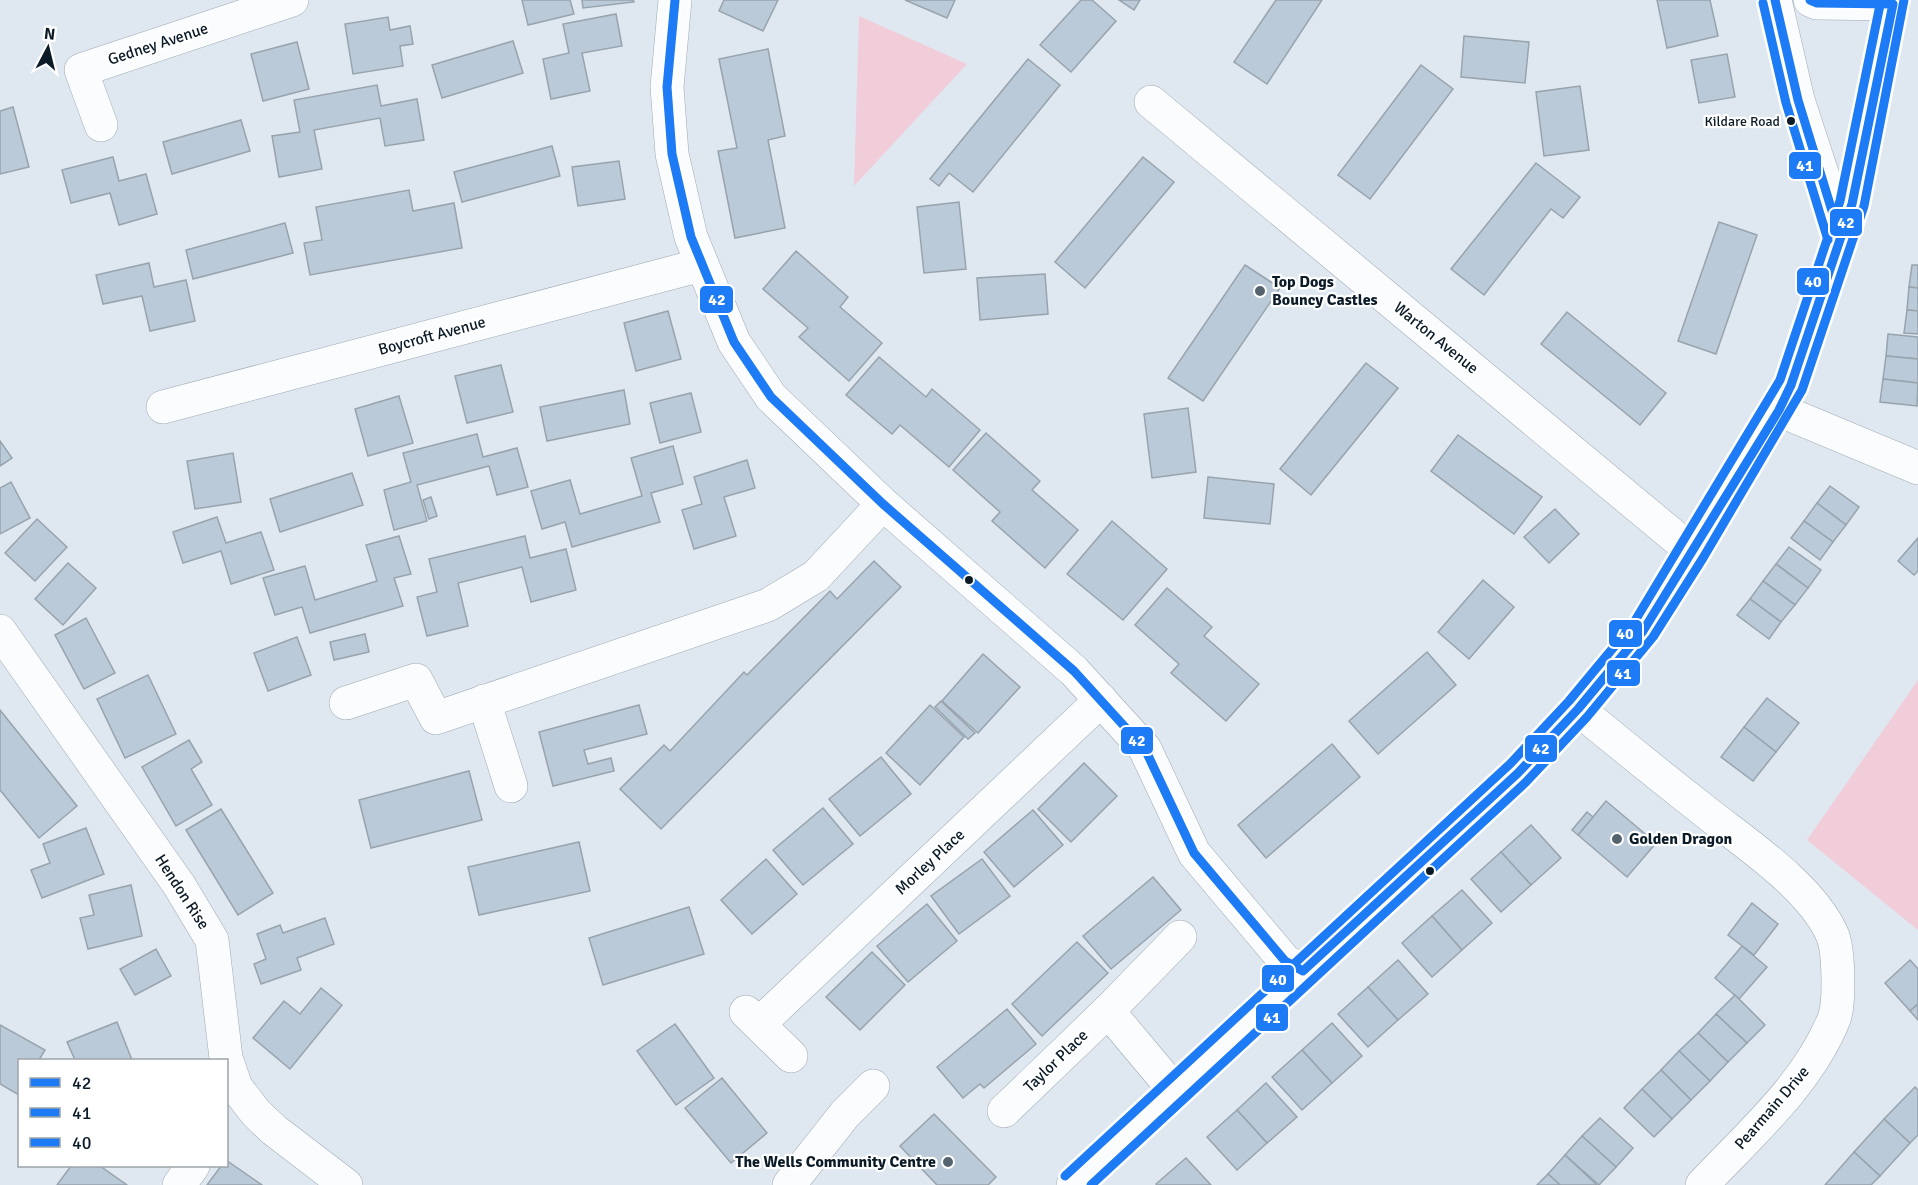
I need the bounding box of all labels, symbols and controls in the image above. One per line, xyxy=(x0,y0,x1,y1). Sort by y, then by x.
north arrow xyxy=(18,18,78,78)
street label: Gedney Avenue xyxy=(105,18,211,70)
text: N xyxy=(43,24,56,45)
place label: Kildare Road xyxy=(1704,113,1780,130)
marker: Kildare Road xyxy=(1785,115,1797,127)
line badge: 41 xyxy=(1788,151,1822,180)
text: 41 xyxy=(1796,156,1814,176)
line badge: 42 xyxy=(1829,208,1863,237)
text: 42 xyxy=(1837,213,1855,233)
line badge: 40 xyxy=(1796,267,1830,296)
place label: Top Dogs Bouncy Castles xyxy=(1272,272,1378,310)
text: 40 xyxy=(1804,272,1822,292)
marker: Top Dogs Bouncy Castles xyxy=(1253,284,1267,298)
line badge: 42 xyxy=(699,285,734,314)
text: 42 xyxy=(708,290,726,310)
street label: Warton Avenue xyxy=(1390,298,1482,378)
street label: Boycroft Avenue xyxy=(376,312,488,360)
unlabelled marker xyxy=(963,574,975,586)
line badge: 40 xyxy=(1608,619,1643,648)
text: 40 xyxy=(1616,624,1634,644)
line badge: 41 xyxy=(1606,659,1641,687)
text: 41 xyxy=(1614,664,1632,684)
line badge: 42 xyxy=(1120,726,1154,755)
text: 42 xyxy=(1128,731,1146,751)
line badge: 42 xyxy=(1524,734,1558,763)
text: 42 xyxy=(1532,739,1550,759)
street label: Morley Place xyxy=(891,825,969,899)
place label: Golden Dragon xyxy=(1629,829,1733,849)
marker: Golden Dragon xyxy=(1610,832,1624,846)
street label: Hendon Rise xyxy=(150,851,214,933)
unlabelled marker xyxy=(1424,865,1436,877)
line badge: 40 xyxy=(1261,964,1295,993)
text: 40 xyxy=(1269,970,1287,990)
line badge: 41 xyxy=(1255,1003,1289,1032)
text: 41 xyxy=(1263,1008,1281,1028)
street label: Taylor Place xyxy=(1020,1025,1092,1097)
legend xyxy=(18,1059,228,1167)
street label: Pearmain Drive xyxy=(1730,1062,1814,1154)
text: 42 xyxy=(72,1072,91,1094)
text: 41 xyxy=(72,1102,91,1124)
text: 40 xyxy=(72,1132,91,1154)
place label: The Wells Community Centre xyxy=(735,1152,936,1172)
marker: The Wells Community Centre xyxy=(941,1155,955,1169)

